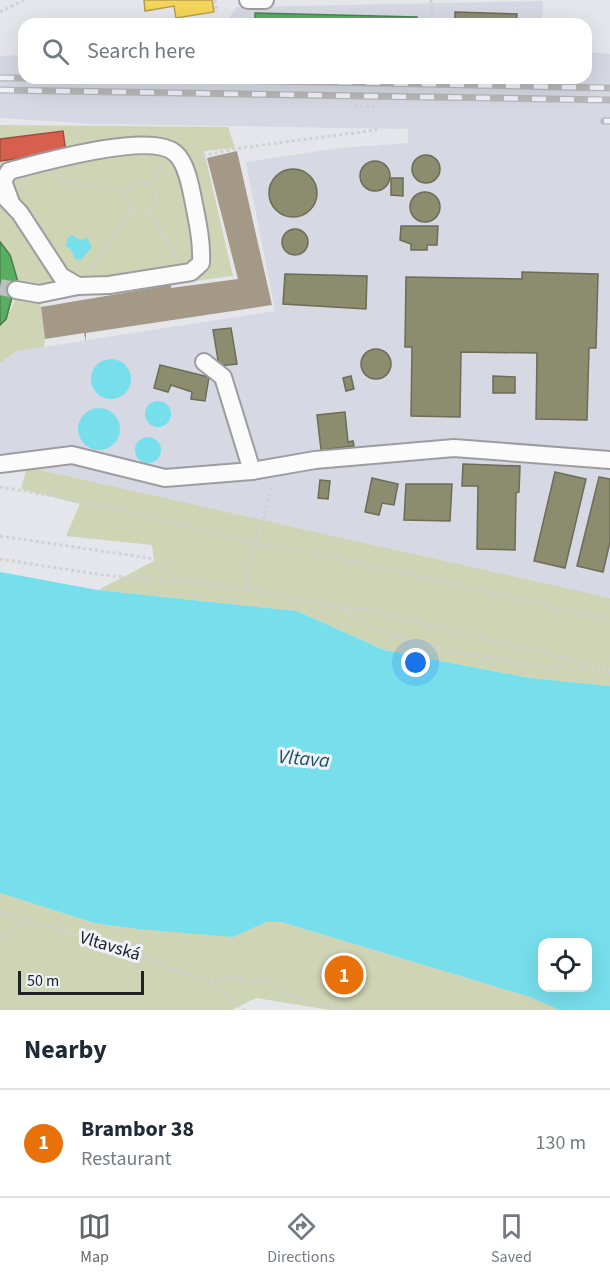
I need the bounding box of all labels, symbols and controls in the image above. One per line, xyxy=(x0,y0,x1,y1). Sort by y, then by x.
search box xyxy=(18,18,592,84)
icon: search xyxy=(39,35,72,68)
text: Search here xyxy=(87,35,195,67)
your location xyxy=(401,648,430,677)
water label: Vltava xyxy=(277,743,331,775)
street label: Vltavská xyxy=(77,925,143,967)
map controls xyxy=(538,938,592,992)
button: locate xyxy=(538,938,592,992)
pin: 1 xyxy=(324,952,364,998)
scale bar xyxy=(18,968,144,996)
text: 50 m xyxy=(27,970,59,992)
text: Nearby xyxy=(24,1031,107,1068)
text: Brambor 38 xyxy=(81,1113,194,1145)
text: 1 xyxy=(38,1129,49,1157)
text: 130 m xyxy=(536,1129,586,1157)
text: Restaurant xyxy=(81,1145,172,1173)
tab: Map xyxy=(78,1210,111,1268)
tab: Directions xyxy=(267,1210,335,1268)
tab: Saved xyxy=(491,1210,532,1268)

